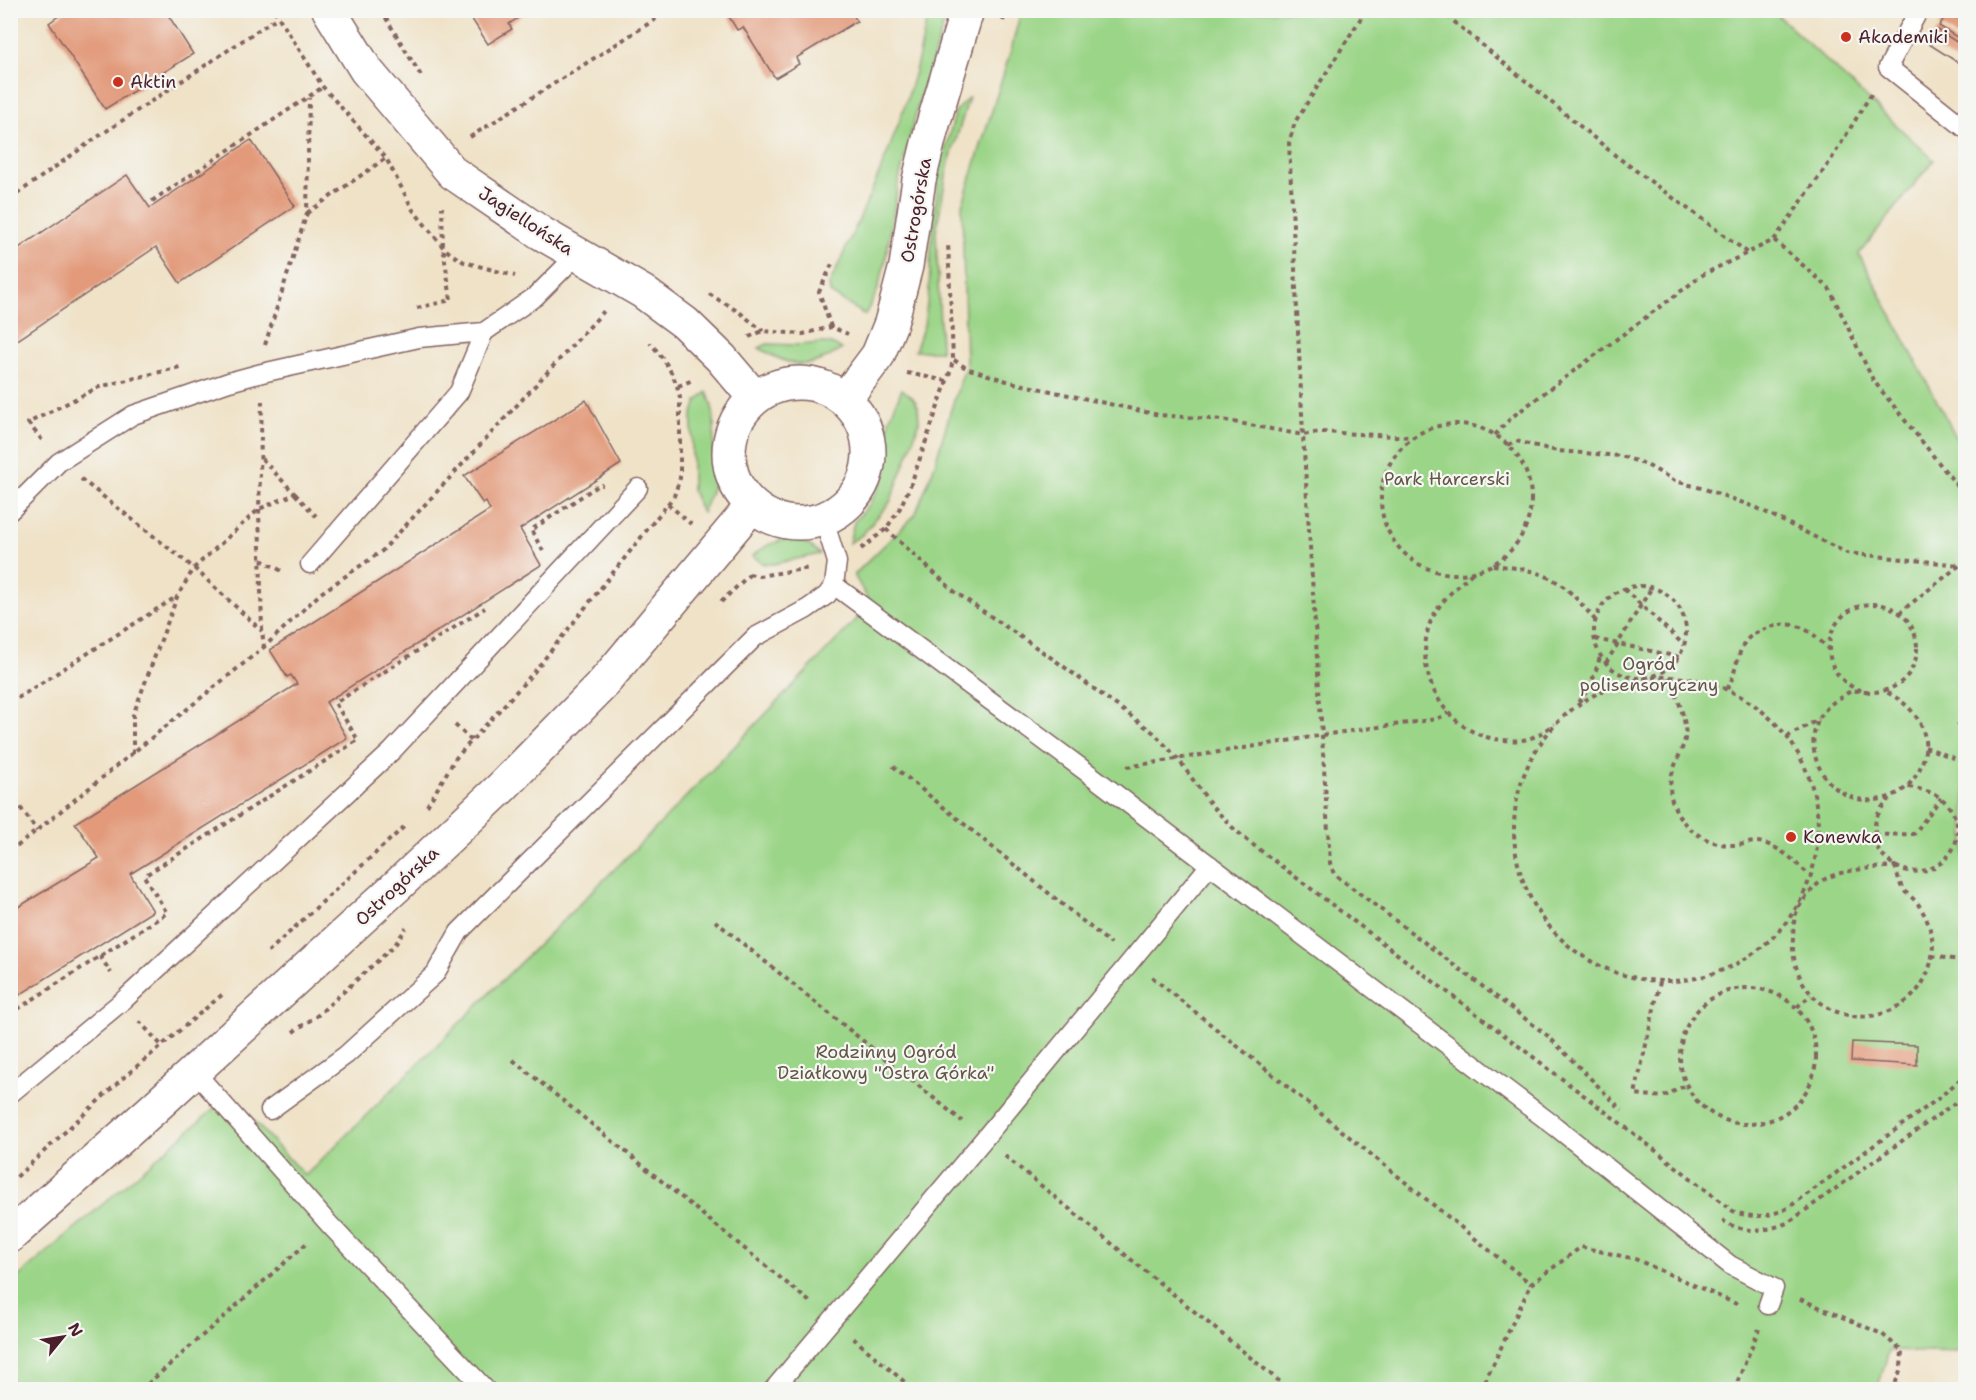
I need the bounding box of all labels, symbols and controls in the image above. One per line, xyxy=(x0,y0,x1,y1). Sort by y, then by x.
place label: Akademiki xyxy=(1858,25,1948,49)
marker: Akademiki xyxy=(1839,30,1853,44)
place label: Aktin xyxy=(130,70,176,94)
marker: Aktin xyxy=(111,75,125,89)
street label: Ostrogórska xyxy=(895,155,937,265)
street label: Jagiellońska xyxy=(474,181,578,261)
park label: Park Harcerski xyxy=(1384,467,1510,491)
park label: Ogród polisensoryczny xyxy=(1580,652,1718,697)
place label: Konewka xyxy=(1803,825,1882,849)
marker: Konewka xyxy=(1784,830,1798,844)
street label: Ostrogórska xyxy=(350,841,444,931)
park label: Rodzinny Ogród Działkowy "Ostra Górka" xyxy=(777,1040,995,1085)
north arrow xyxy=(33,1307,93,1367)
text: N xyxy=(63,1319,88,1340)

